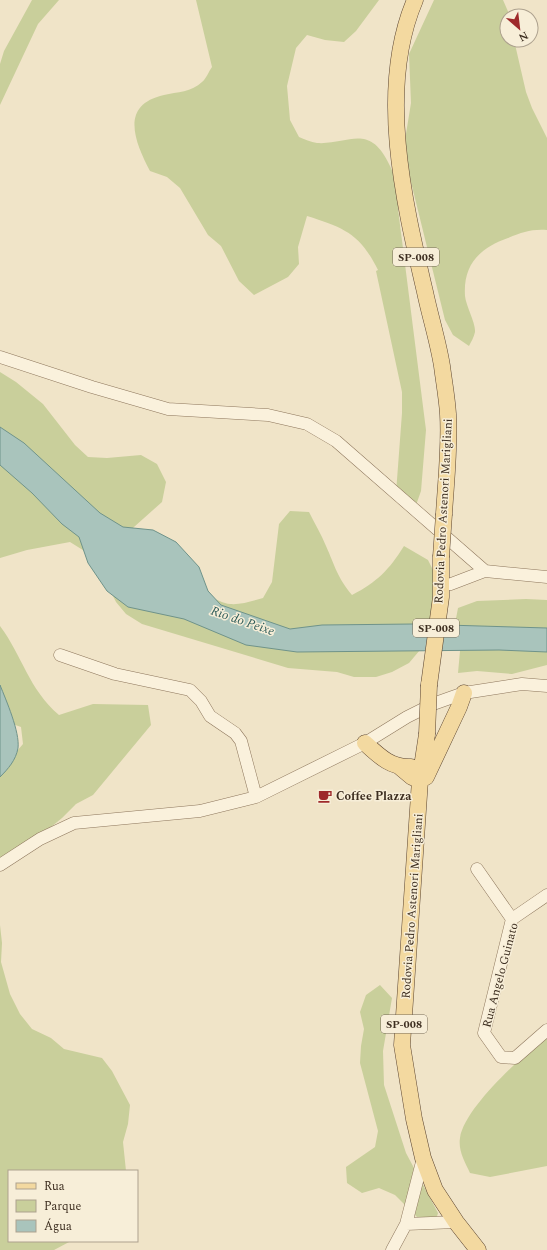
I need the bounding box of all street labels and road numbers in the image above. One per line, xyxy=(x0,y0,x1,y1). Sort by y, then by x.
road number: SP-008 xyxy=(393,248,439,266)
street label: Rodovia Pedro Astenori Marigliani xyxy=(429,418,458,604)
road number: SP-008 xyxy=(413,619,459,637)
street label: Rodovia Pedro Astenori Marigliani xyxy=(397,813,428,999)
street label: Rua Angelo Guinato xyxy=(477,921,524,1030)
road number: SP-008 xyxy=(381,1015,427,1033)

